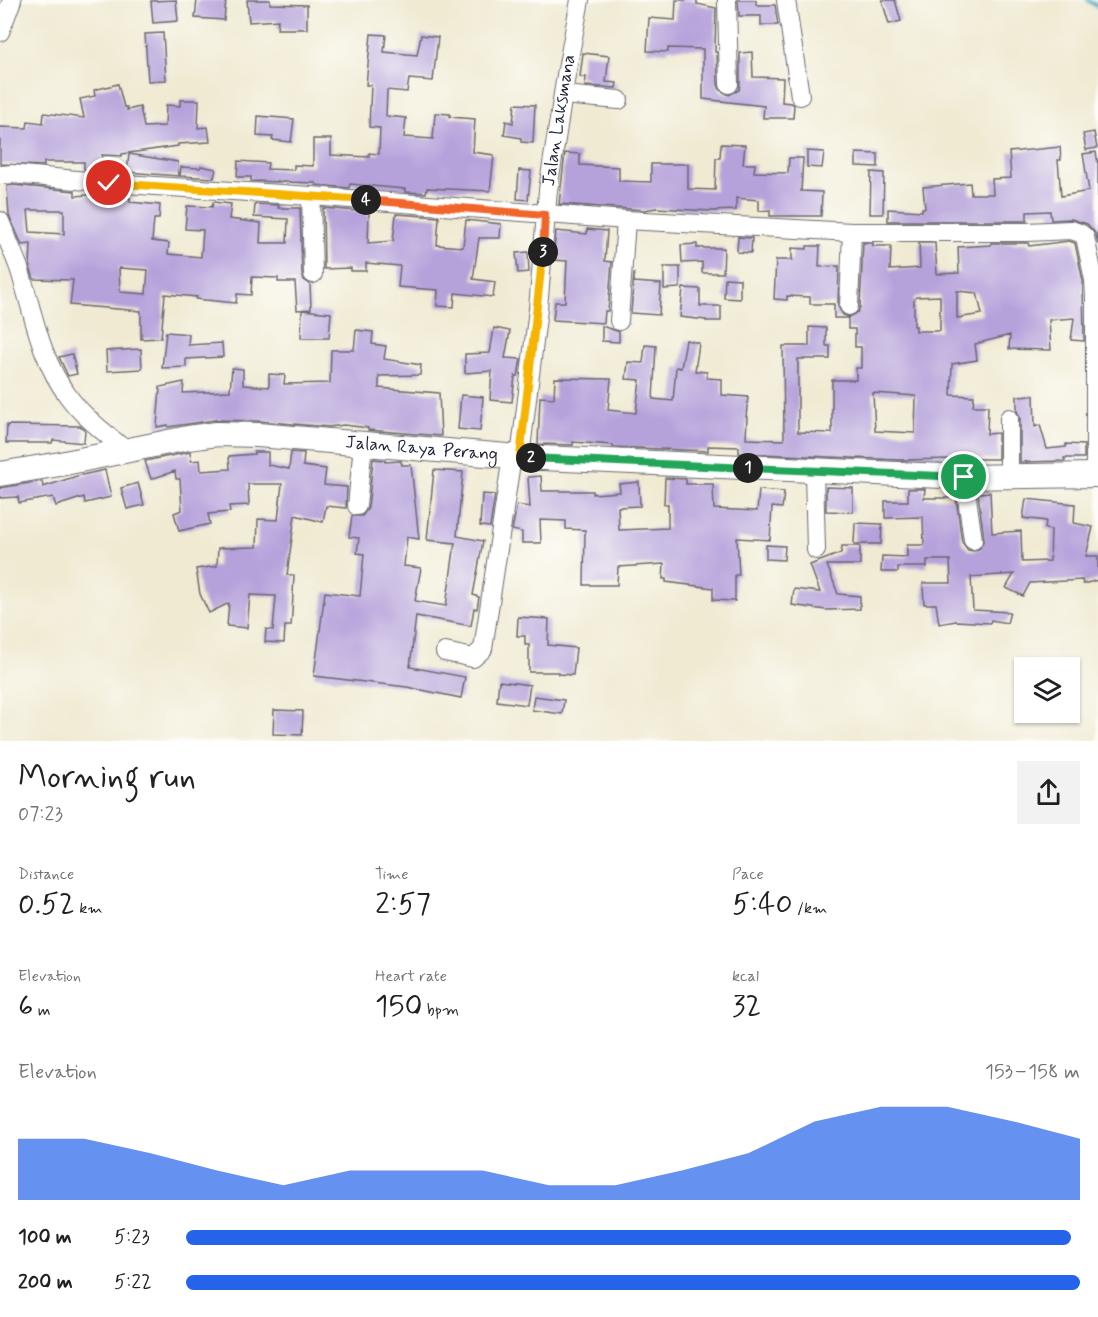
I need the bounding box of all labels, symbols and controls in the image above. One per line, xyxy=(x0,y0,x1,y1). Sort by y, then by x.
street label: Jalan Laksmana xyxy=(537,53,582,188)
pin xyxy=(83,157,134,208)
icon: check xyxy=(92,166,125,199)
pin: 4 xyxy=(351,185,381,215)
text: 4 xyxy=(361,189,371,210)
pin: 3 xyxy=(528,237,558,267)
text: 3 xyxy=(539,241,547,262)
street label: Jalan Raya Perang xyxy=(344,430,499,468)
pin: 2 xyxy=(516,443,546,473)
text: 2 xyxy=(527,447,535,468)
pin xyxy=(938,451,989,502)
pin: 1 xyxy=(733,453,763,483)
text: 1 xyxy=(744,457,752,478)
icon: arrive xyxy=(947,460,980,493)
map controls xyxy=(1014,657,1080,723)
button: layers xyxy=(1014,657,1080,723)
text: Morning run xyxy=(18,756,196,800)
button: share xyxy=(1017,761,1080,824)
text: 07:23 xyxy=(18,801,63,828)
text: Distance xyxy=(18,864,74,885)
text: Time xyxy=(375,864,409,885)
text: Pace xyxy=(732,864,764,885)
text: 0.52 xyxy=(18,885,75,924)
text: 2:57 xyxy=(375,885,431,924)
text: 5:40 xyxy=(732,885,793,924)
text: km xyxy=(75,898,103,919)
text: /km xyxy=(793,898,827,919)
text: Elevation xyxy=(18,966,81,987)
text: Heart rate xyxy=(375,966,447,987)
text: kcal xyxy=(732,966,759,987)
text: 6 xyxy=(18,987,33,1026)
text: 150 xyxy=(375,987,422,1026)
text: 32 xyxy=(732,987,761,1026)
text: m xyxy=(33,1000,50,1021)
text: bpm xyxy=(422,1000,459,1021)
text: Elevation xyxy=(18,1059,97,1086)
text: 153–158 m xyxy=(985,1059,1080,1086)
text: 100 m xyxy=(18,1224,72,1251)
text: 5:23 xyxy=(114,1224,150,1251)
text: 200 m xyxy=(18,1269,73,1296)
text: 5:22 xyxy=(114,1269,152,1296)

